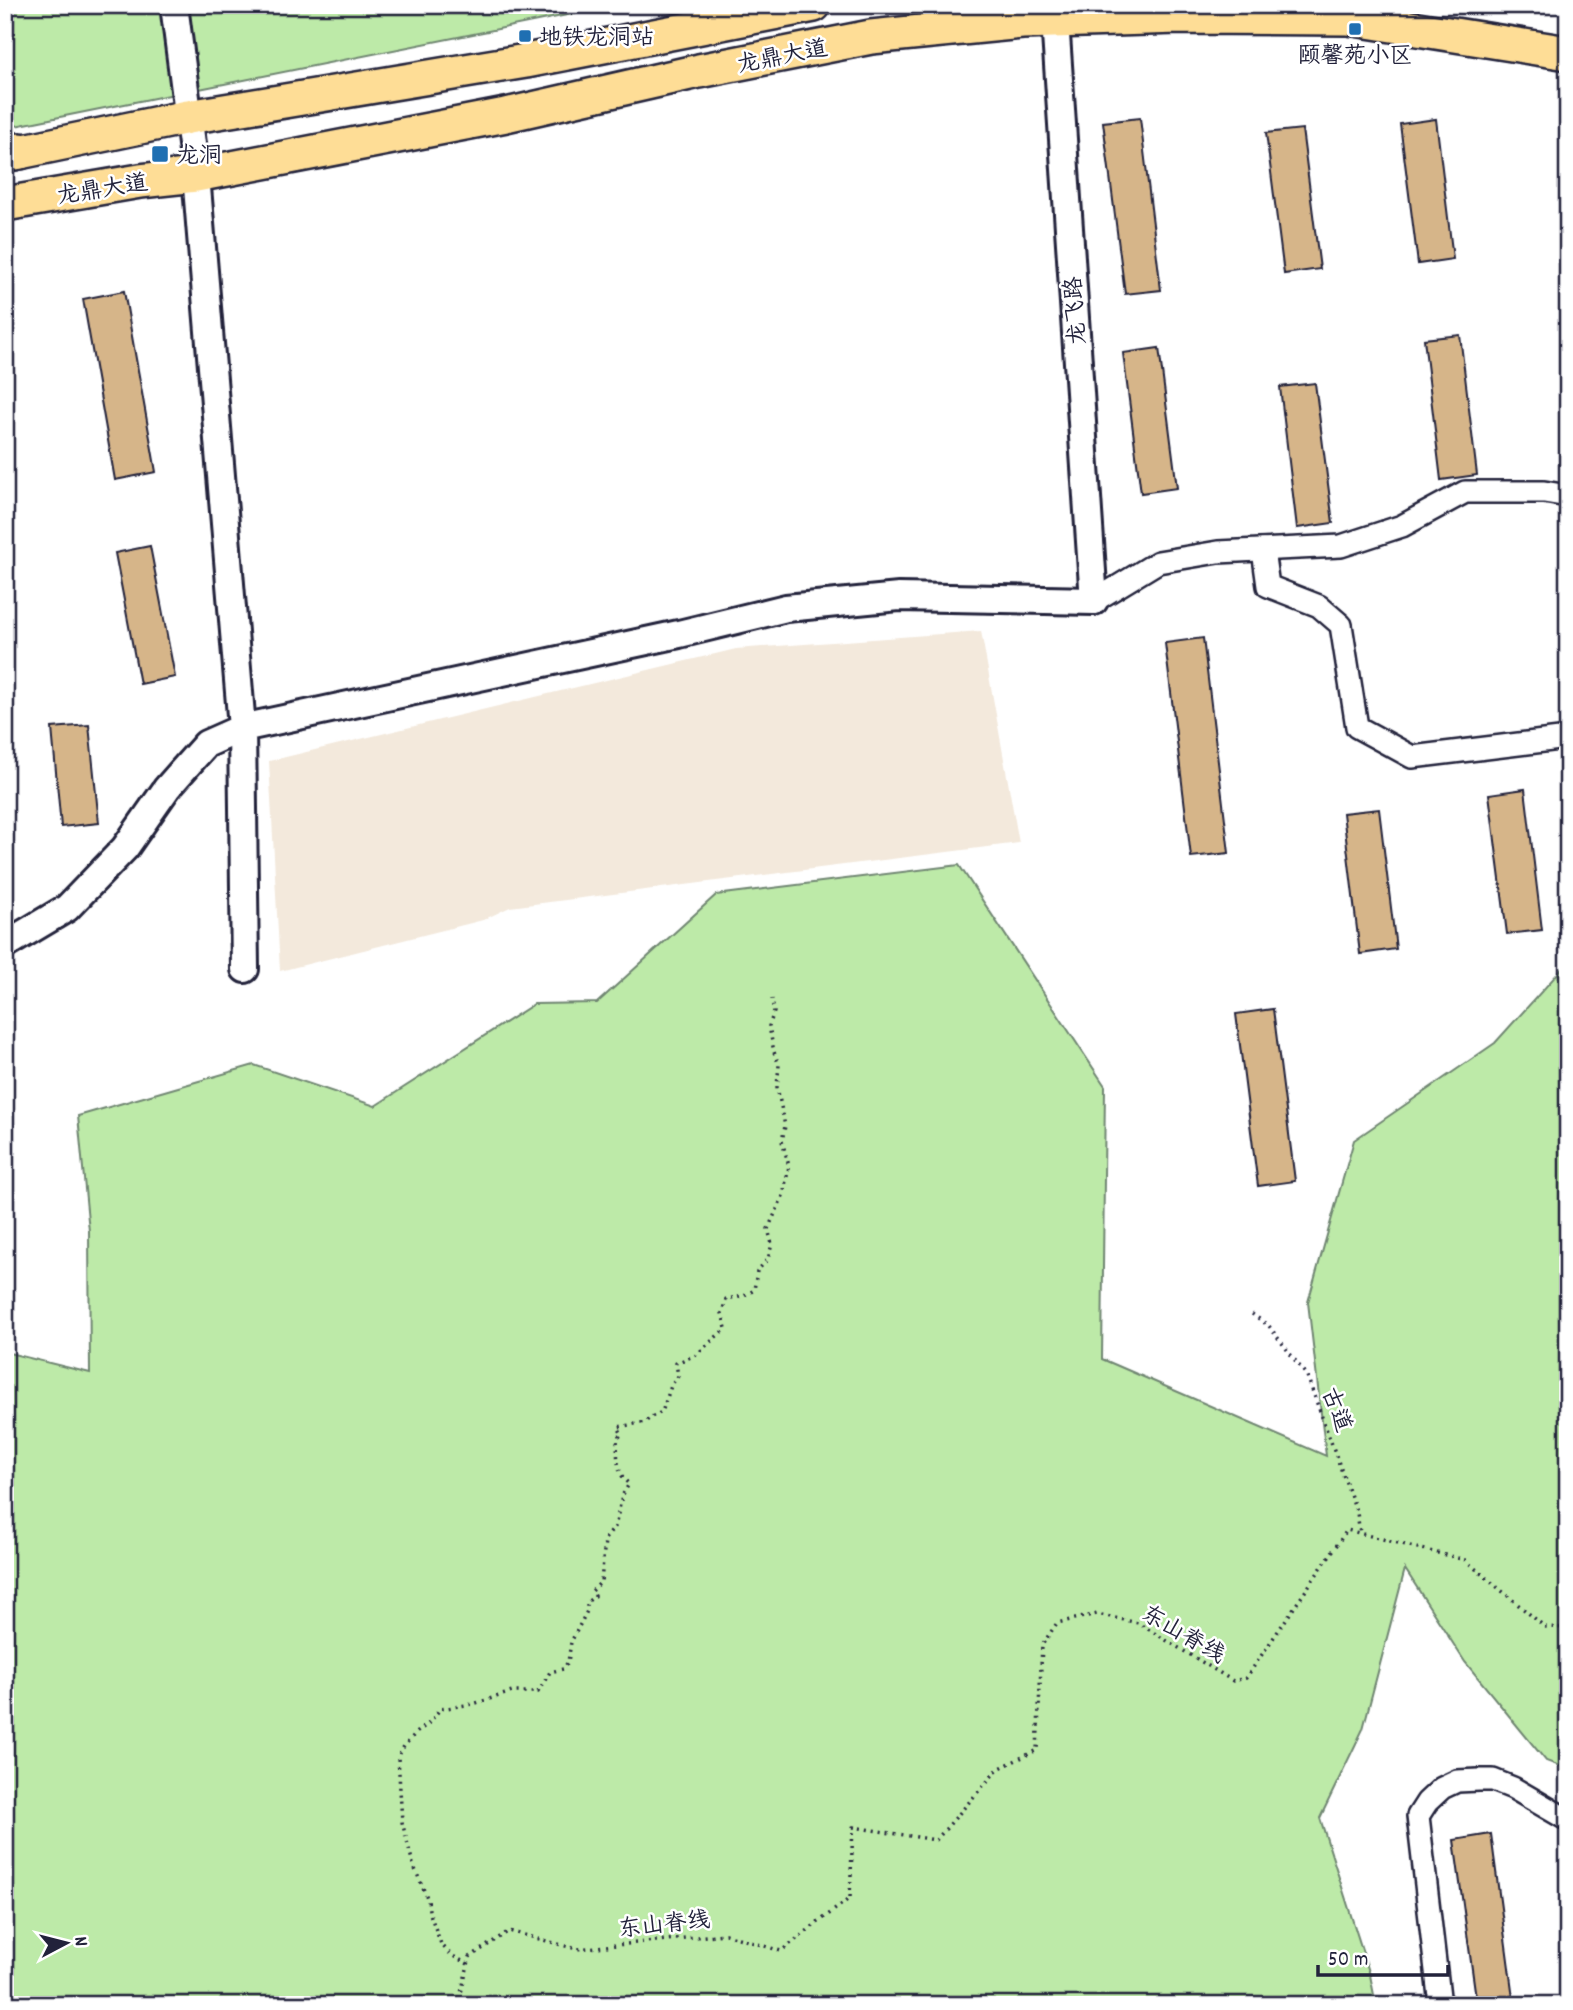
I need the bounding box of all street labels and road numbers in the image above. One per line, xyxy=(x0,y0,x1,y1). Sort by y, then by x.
street label: 龙鼎大道 xyxy=(734,33,831,83)
street label: 龙鼎大道 xyxy=(55,168,151,215)
street label: 龙飞路 xyxy=(1059,275,1096,346)
street label: 古道 xyxy=(1311,1383,1358,1438)
street label: 东山脊线 xyxy=(1134,1599,1230,1673)
street label: 东山脊线 xyxy=(617,1905,712,1948)

